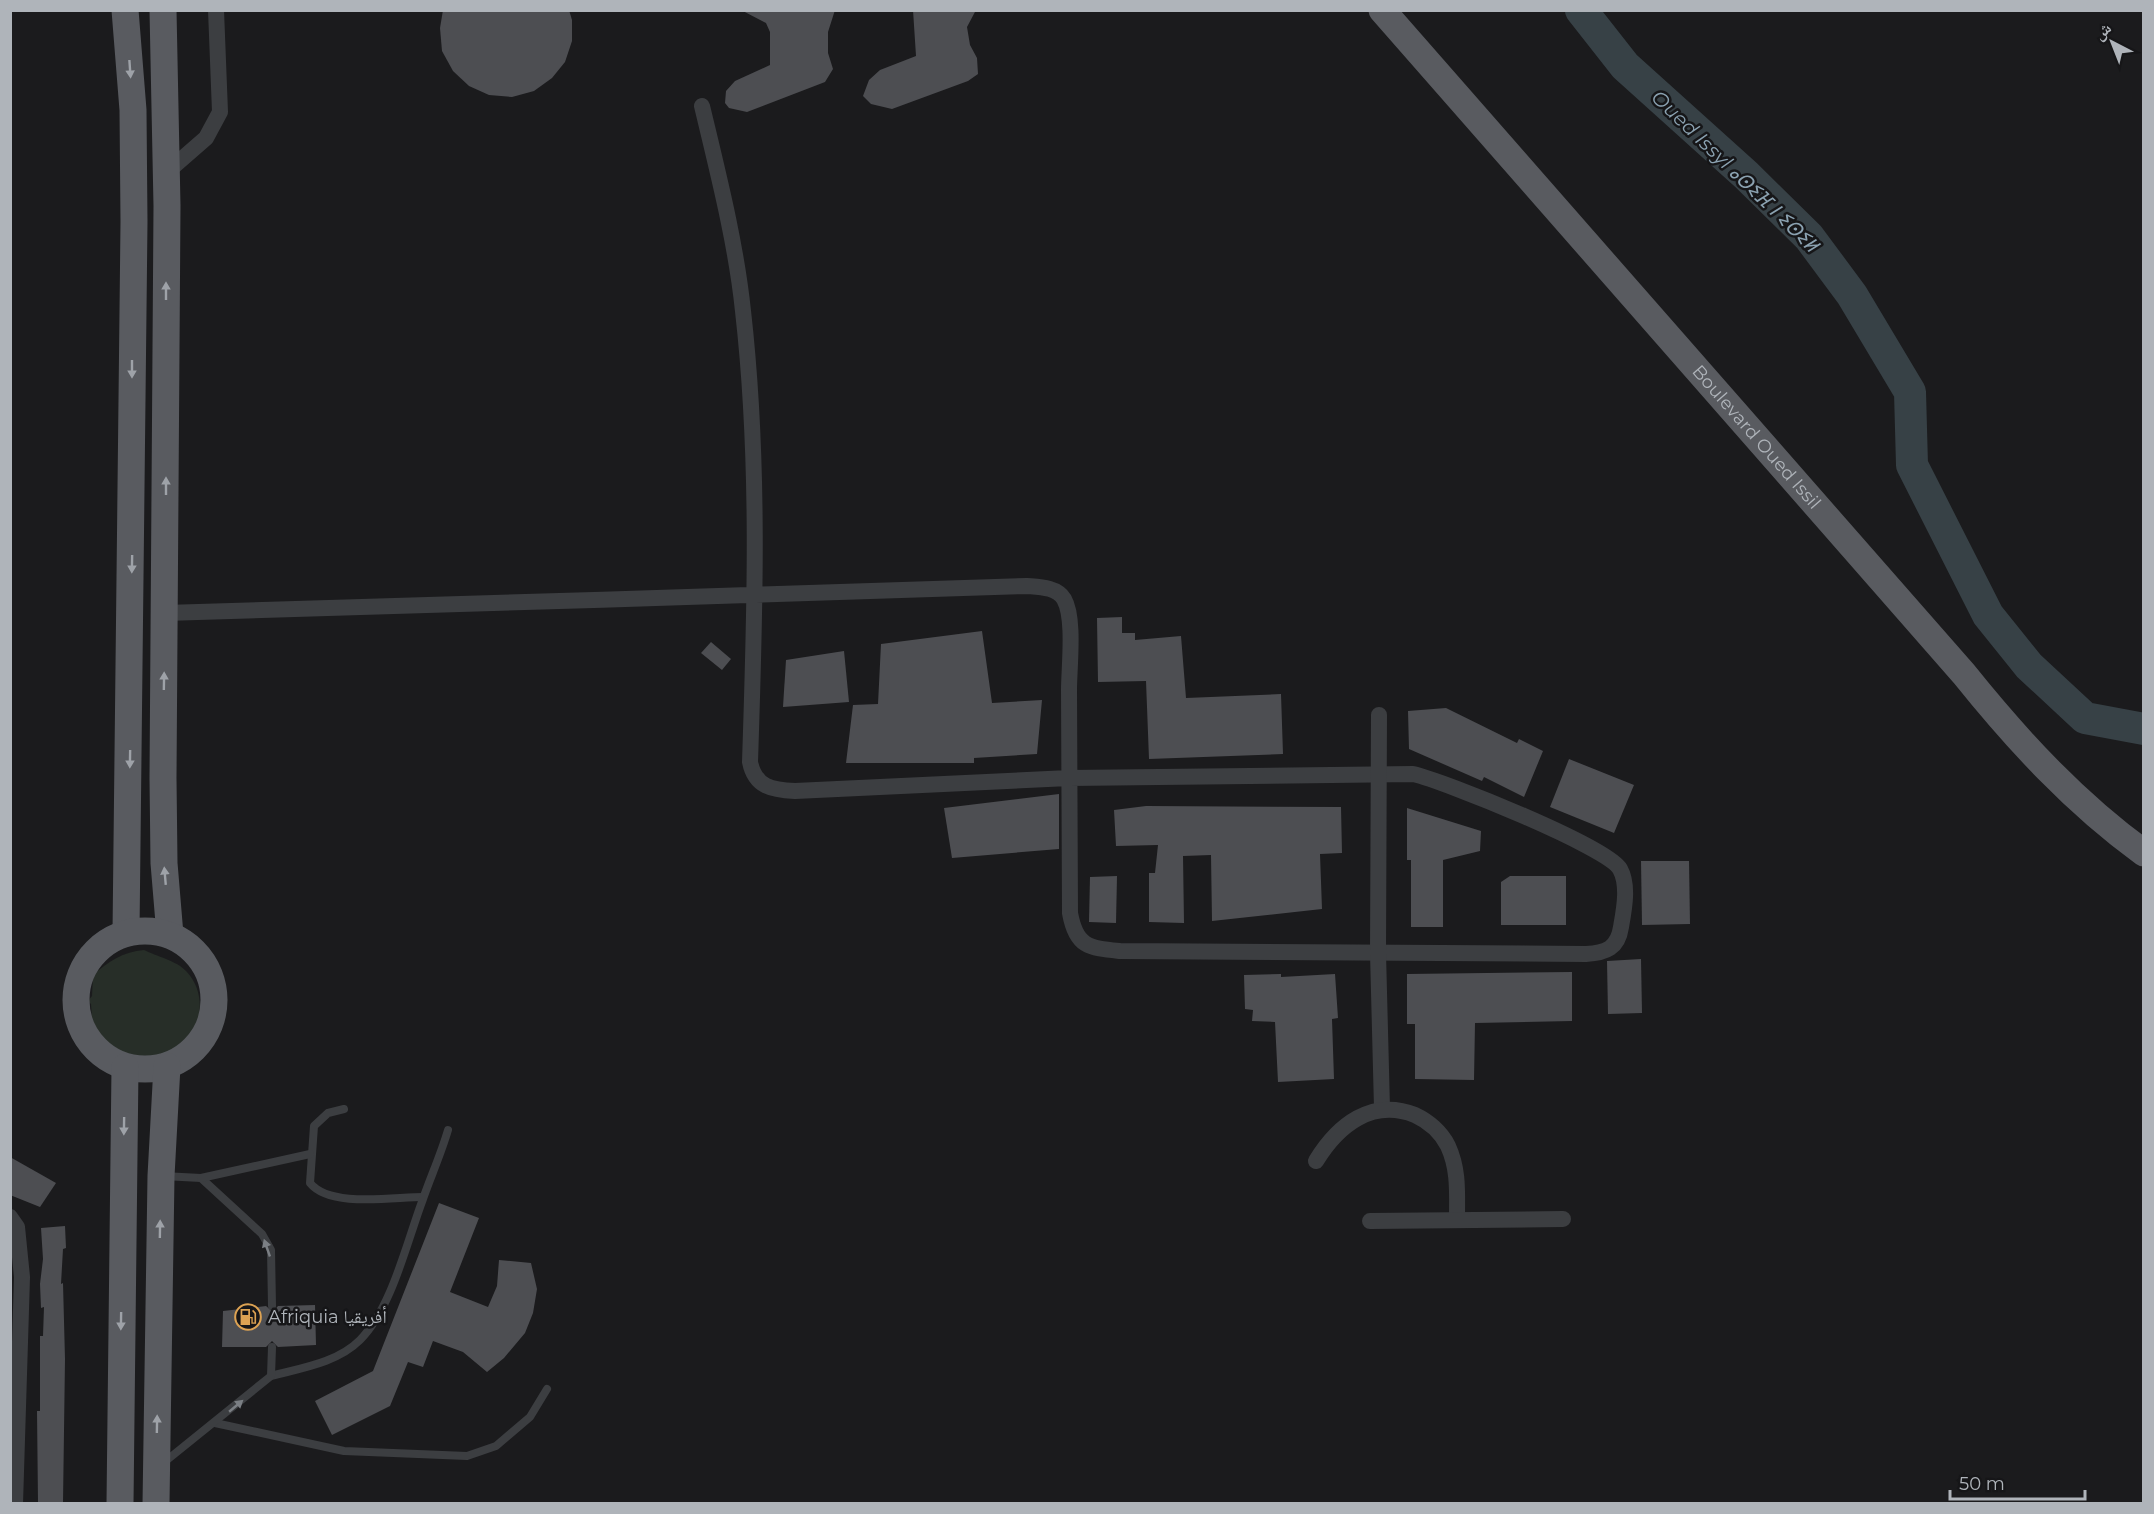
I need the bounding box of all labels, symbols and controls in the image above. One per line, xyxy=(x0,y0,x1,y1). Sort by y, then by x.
north arrow xyxy=(2082,12,2142,72)
text: ش xyxy=(2090,18,2115,44)
one-way arrow xyxy=(125,59,135,78)
water label: Oued Issyl ⴰⵙⵉⴼ ⵏ ⵉⵙⵉⵍ xyxy=(1647,85,1825,258)
one-way arrow xyxy=(161,282,171,301)
one-way arrow xyxy=(127,359,137,378)
street label: Boulevard Oued Issil xyxy=(1687,361,1825,514)
one-way arrow xyxy=(161,477,171,496)
one-way arrow xyxy=(128,554,137,573)
one-way arrow xyxy=(159,672,169,691)
one-way arrow xyxy=(125,749,135,768)
one-way arrow xyxy=(161,867,170,886)
one-way arrow xyxy=(119,1116,129,1135)
one-way arrow xyxy=(155,1220,164,1239)
one-way arrow xyxy=(262,1239,272,1257)
fuel station icon: Afriquia أفريقيا xyxy=(233,1302,263,1332)
place label: Afriquia أفريقيا xyxy=(268,1306,387,1328)
one-way arrow xyxy=(116,1311,126,1330)
one-way arrow xyxy=(228,1400,243,1413)
one-way arrow xyxy=(152,1415,162,1434)
scale bar xyxy=(1950,1463,2085,1501)
text: 50 m xyxy=(1959,1473,2005,1495)

